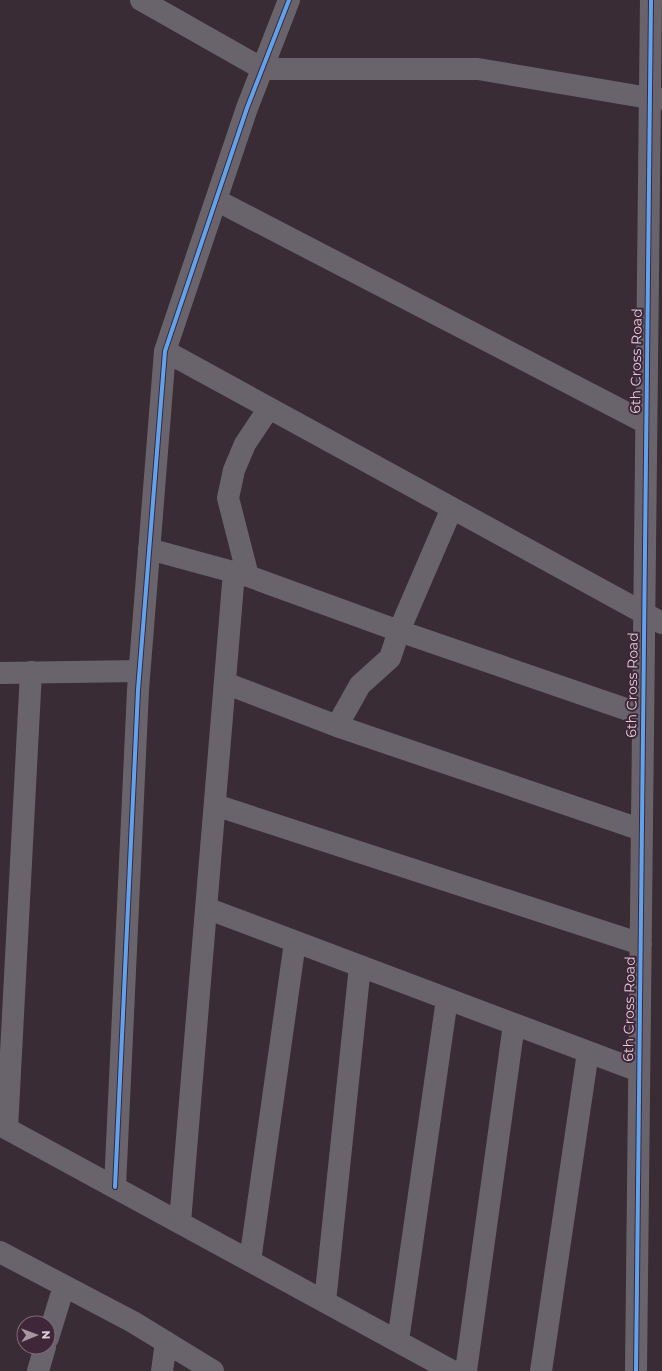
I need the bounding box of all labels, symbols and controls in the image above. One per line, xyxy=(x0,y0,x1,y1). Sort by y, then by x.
street label: 6th Cross Road xyxy=(626,308,646,414)
street label: 6th Cross Road xyxy=(622,632,642,738)
street label: 6th Cross Road xyxy=(619,956,639,1062)
north arrow xyxy=(16,1315,56,1355)
text: N xyxy=(39,1330,53,1339)

